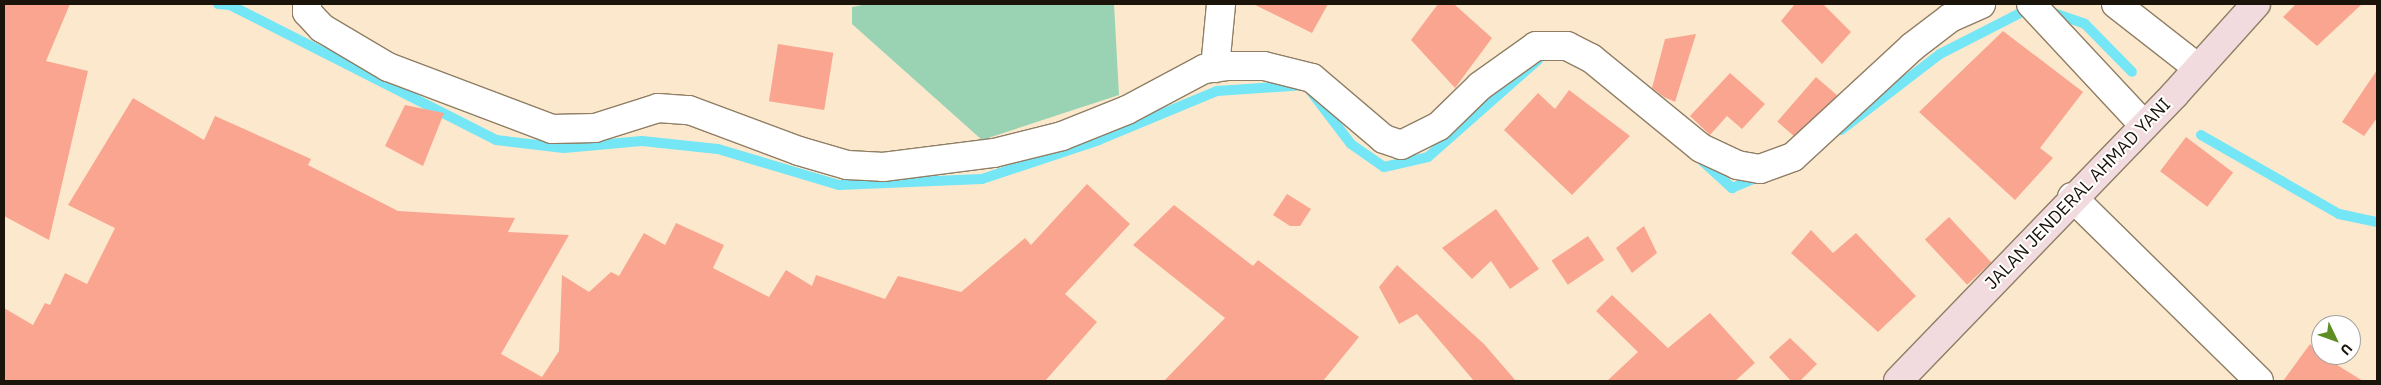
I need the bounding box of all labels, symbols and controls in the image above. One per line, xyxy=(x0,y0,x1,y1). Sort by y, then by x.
street label: JALAN JENDERAL AHMAD YANI xyxy=(1981,94,2175,294)
north arrow xyxy=(2311,315,2361,365)
text: U xyxy=(2336,340,2356,359)

